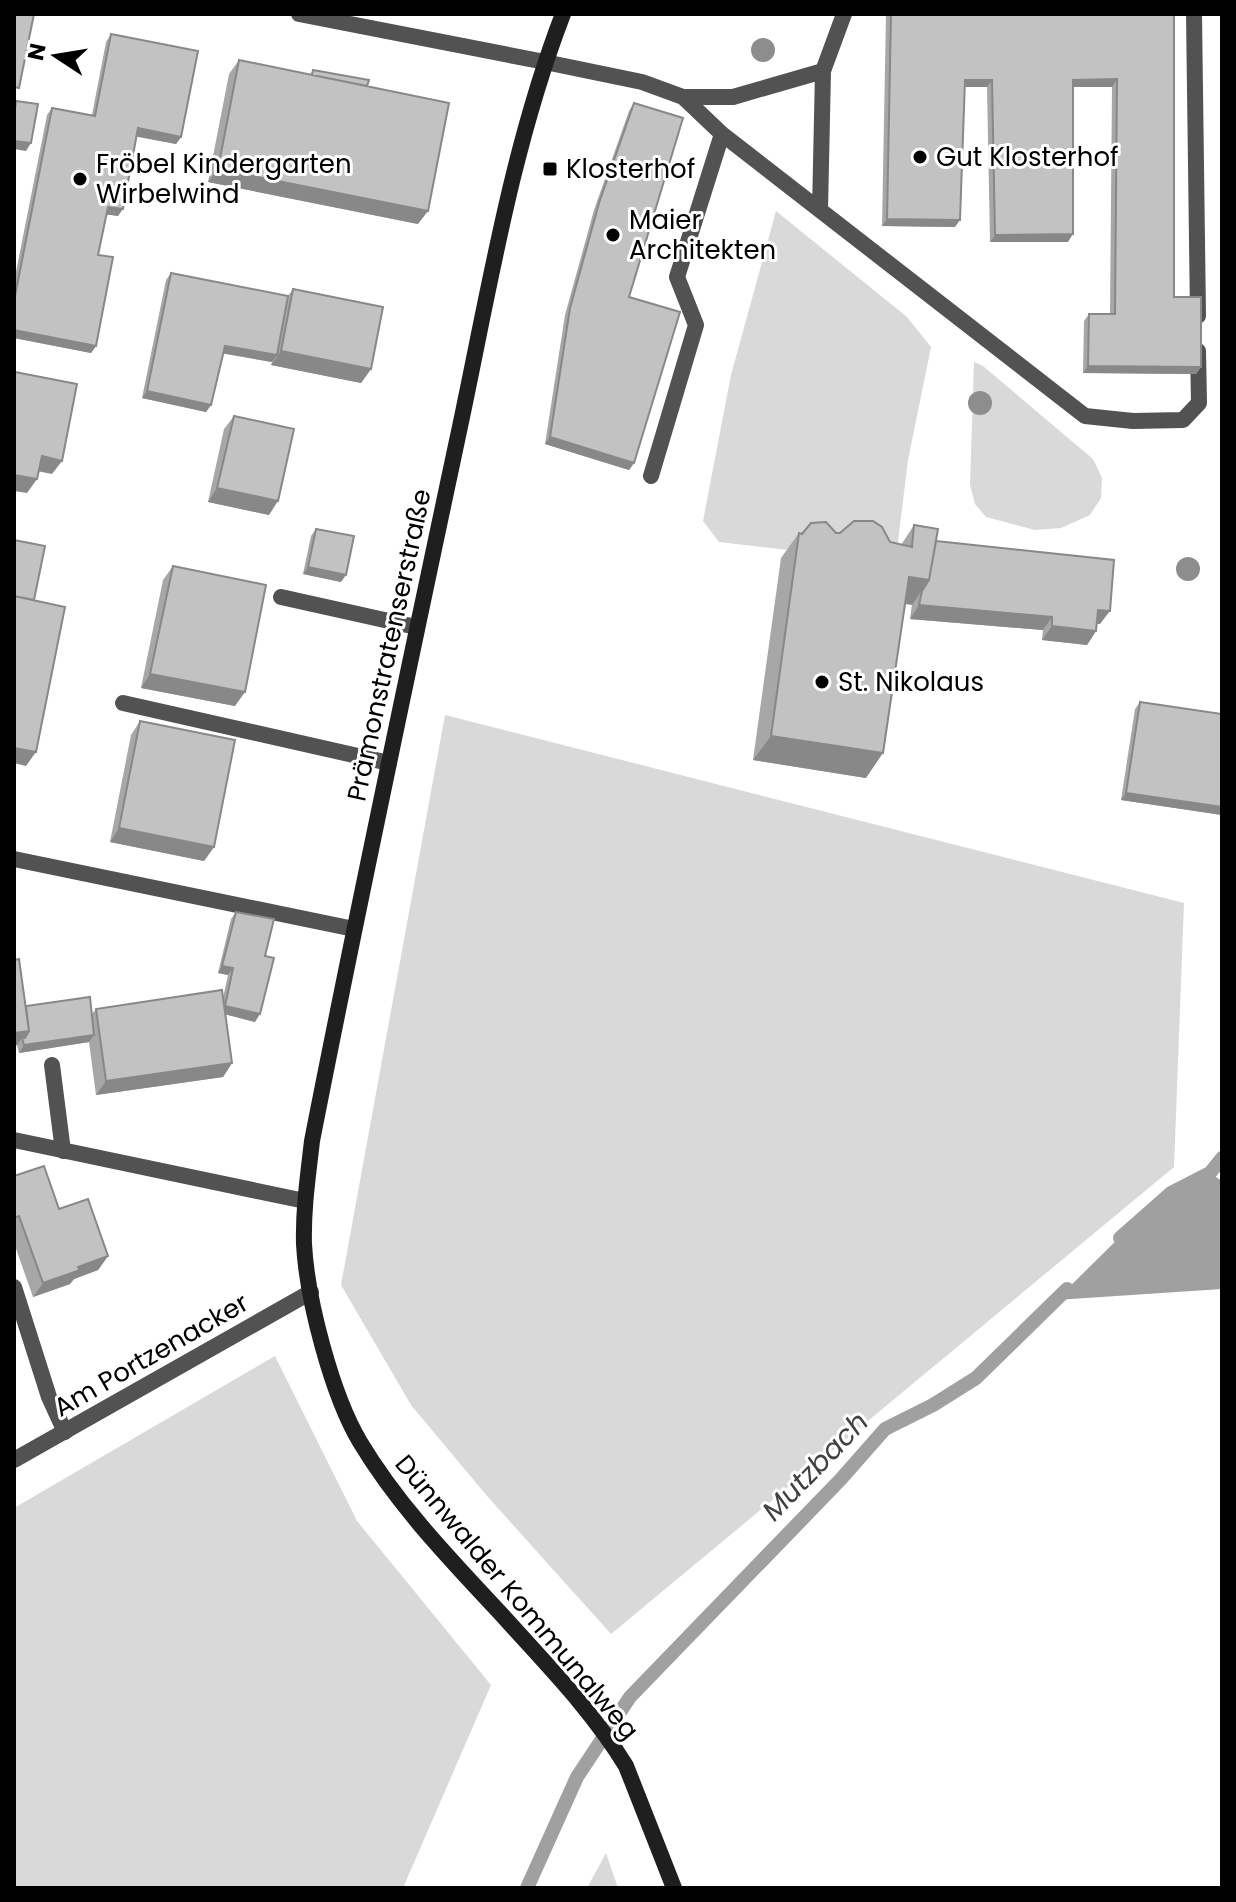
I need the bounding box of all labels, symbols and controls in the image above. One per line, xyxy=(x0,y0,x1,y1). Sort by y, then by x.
north arrow xyxy=(16,16,96,96)
text: N xyxy=(20,41,54,63)
place label: Gut Klosterhof xyxy=(936,139,1119,175)
place label: Fröbel Kindergarten Wirbelwind xyxy=(96,146,352,212)
marker: Gut Klosterhof xyxy=(911,148,929,166)
place label: Klosterhof xyxy=(566,151,695,187)
marker: Klosterhof xyxy=(541,160,559,178)
marker: Fröbel Kindergarten Wirbelwind xyxy=(71,170,89,188)
place label: Maier Architekten xyxy=(629,202,776,268)
marker: Maier Architekten xyxy=(604,226,622,244)
street label: Prämonstratenserstraße xyxy=(338,486,440,804)
place label: St. Nikolaus xyxy=(838,664,984,700)
marker: St. Nikolaus xyxy=(813,673,831,691)
street label: Am Portzenacker xyxy=(47,1285,255,1425)
water label: Mutzbach xyxy=(753,1403,877,1529)
street label: Dünnwalder Kommunalweg xyxy=(387,1447,647,1747)

